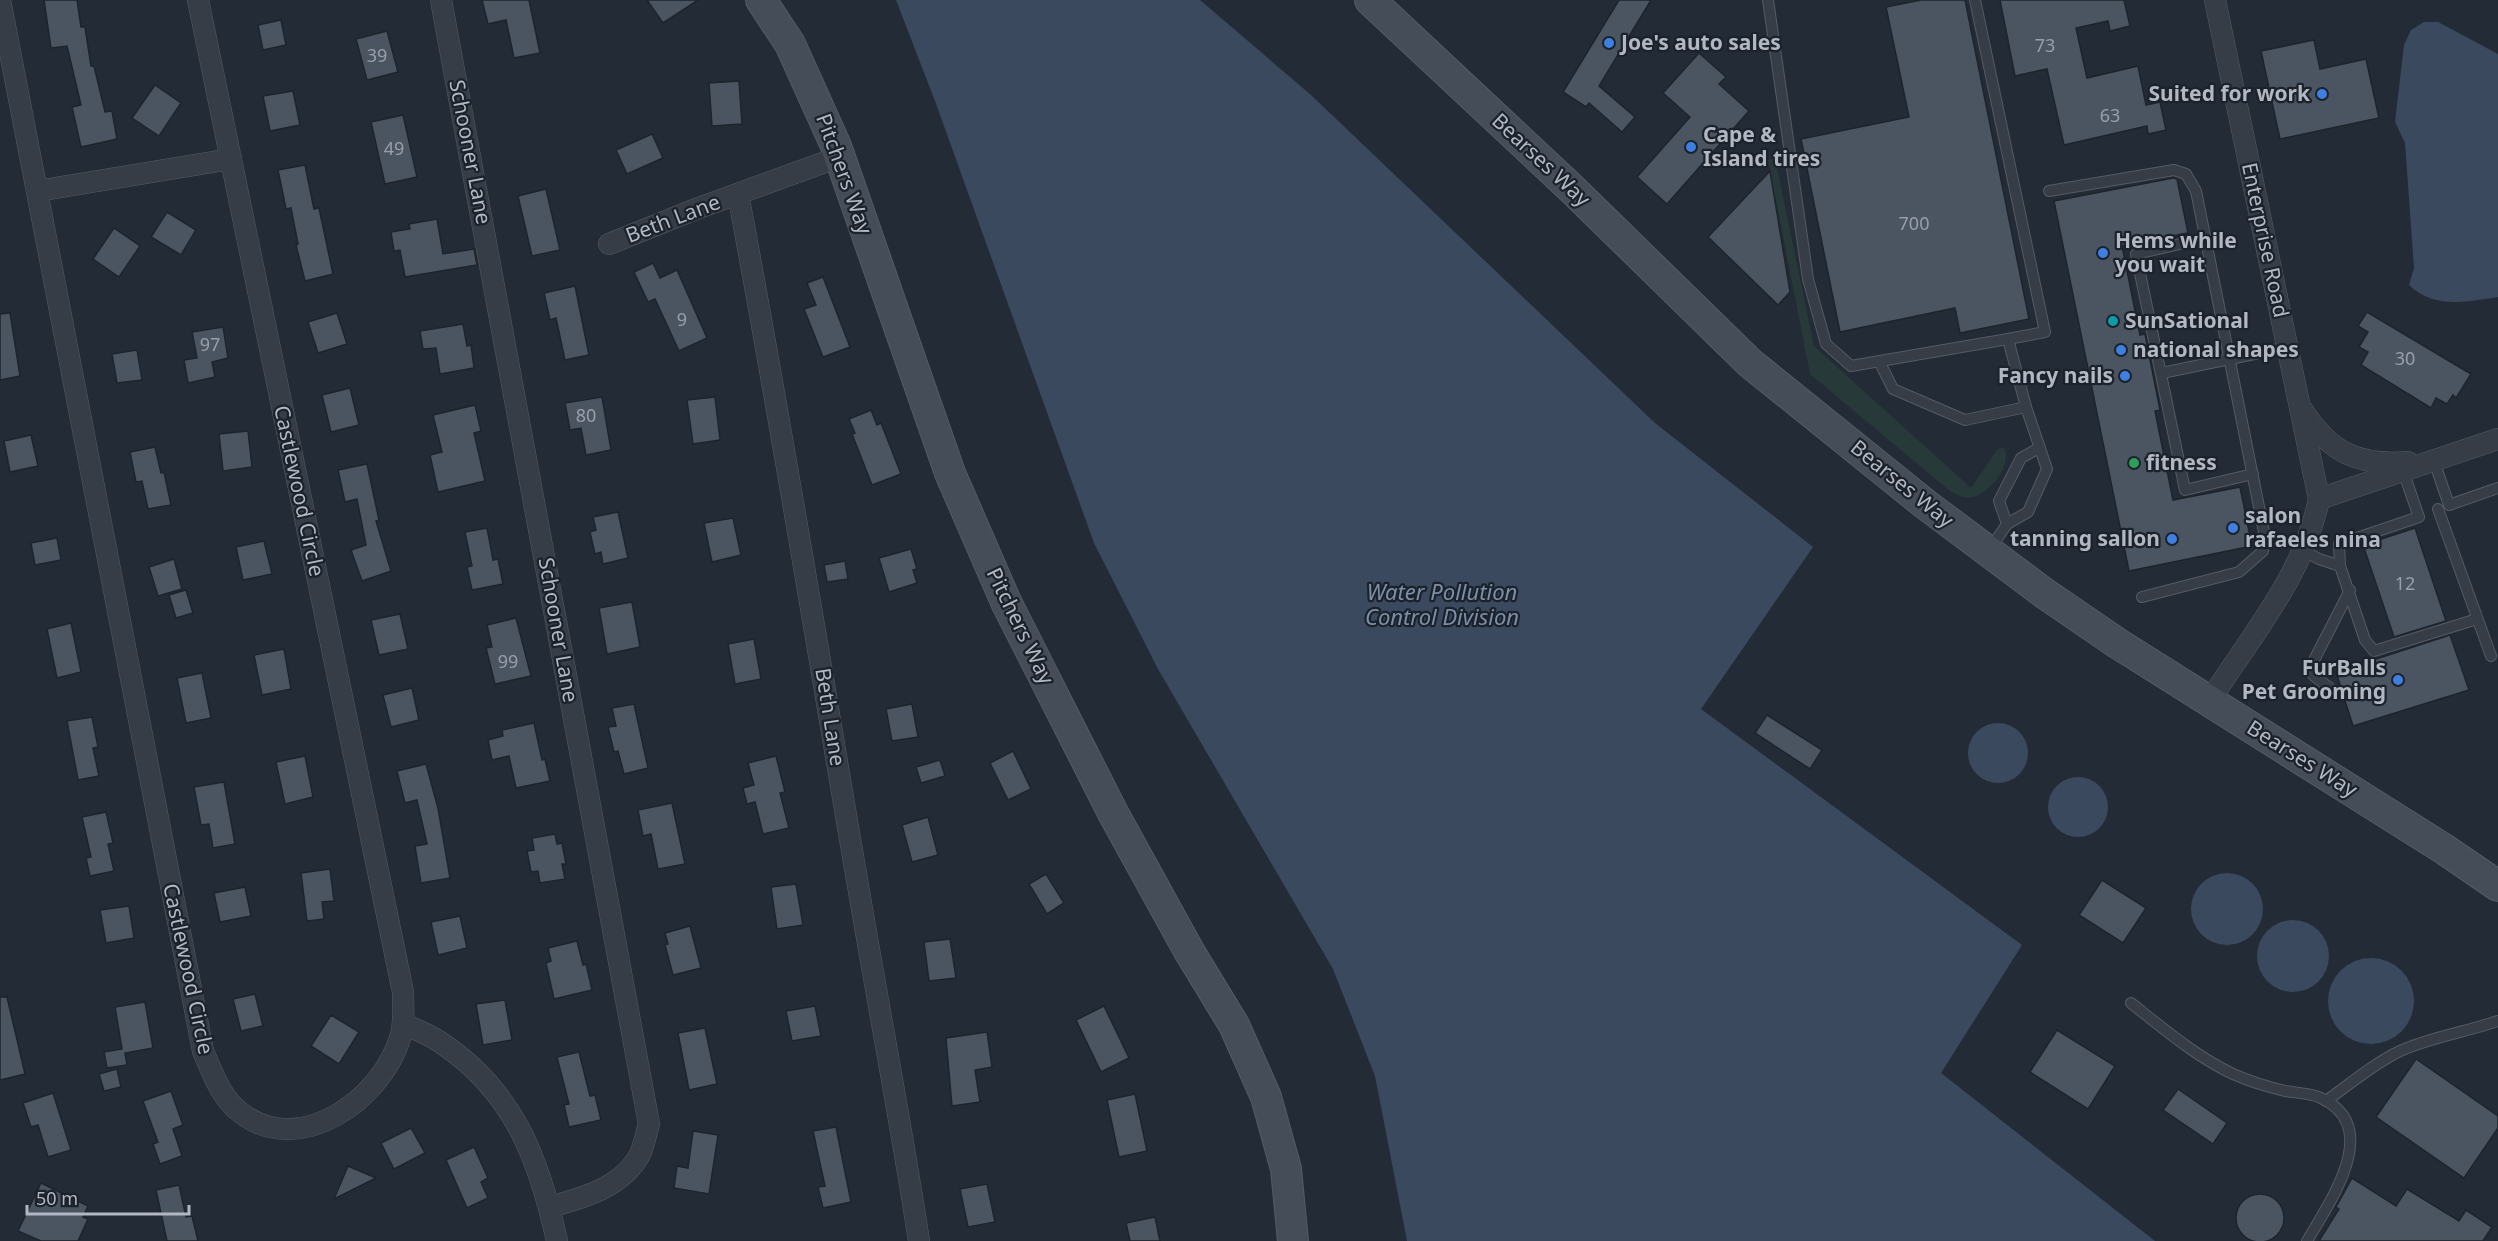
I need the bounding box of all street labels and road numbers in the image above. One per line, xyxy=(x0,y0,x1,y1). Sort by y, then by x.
street label: Schooner Lane xyxy=(443,77,499,226)
street label: Bearses Way xyxy=(1486,106,1597,212)
street label: Pitchers Way xyxy=(810,109,880,238)
street label: Enterprise Road xyxy=(2236,160,2296,320)
street label: Beth Lane xyxy=(621,187,724,249)
street label: Castlewood Circle xyxy=(268,403,332,579)
street label: Bearses Way xyxy=(1845,433,1960,534)
street label: Schooner Lane xyxy=(532,555,585,704)
street label: Pitchers Way xyxy=(981,563,1061,689)
street label: Beth Lane xyxy=(809,666,853,768)
street label: Bearses Way xyxy=(2242,713,2363,803)
street label: Castlewood Circle xyxy=(157,881,221,1057)

